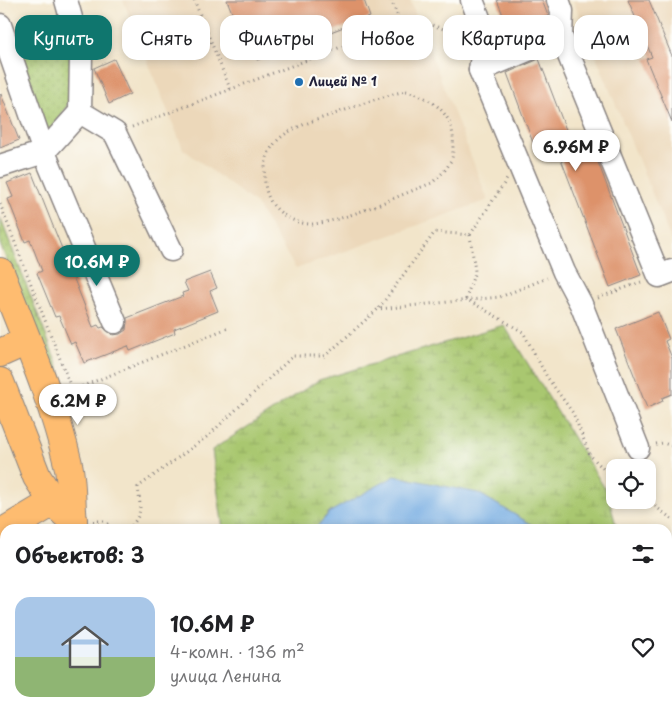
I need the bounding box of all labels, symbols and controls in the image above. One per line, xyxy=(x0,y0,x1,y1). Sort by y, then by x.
chip: Купить xyxy=(15,15,112,60)
chip: Снять xyxy=(122,15,210,60)
chip: Фильтры xyxy=(220,15,332,60)
chip: Новое xyxy=(342,15,433,60)
chip: Квартира xyxy=(443,15,564,60)
chip: Дом xyxy=(574,15,648,60)
place label: Лицей № 1 xyxy=(309,72,377,90)
marker: Лицей № 1 xyxy=(293,76,305,88)
pin: 6.96M ₽ xyxy=(530,130,622,172)
text: 6.96M ₽ xyxy=(543,134,609,158)
pin: 10.6M ₽ xyxy=(51,244,143,287)
text: 10.6M ₽ xyxy=(65,249,129,273)
pin: 6.2M ₽ xyxy=(37,384,119,426)
text: 6.2M ₽ xyxy=(50,388,106,412)
map controls xyxy=(606,459,656,509)
button: locate xyxy=(606,459,656,509)
text: Объектов: 3 xyxy=(15,538,145,570)
icon: filters xyxy=(629,540,657,568)
text: 10.6M ₽ xyxy=(170,607,254,639)
icon: home xyxy=(55,617,115,677)
icon: heart xyxy=(629,633,657,661)
text: 4-комн. · 136 m² xyxy=(170,639,304,663)
text: улица Ленина xyxy=(170,663,281,687)

